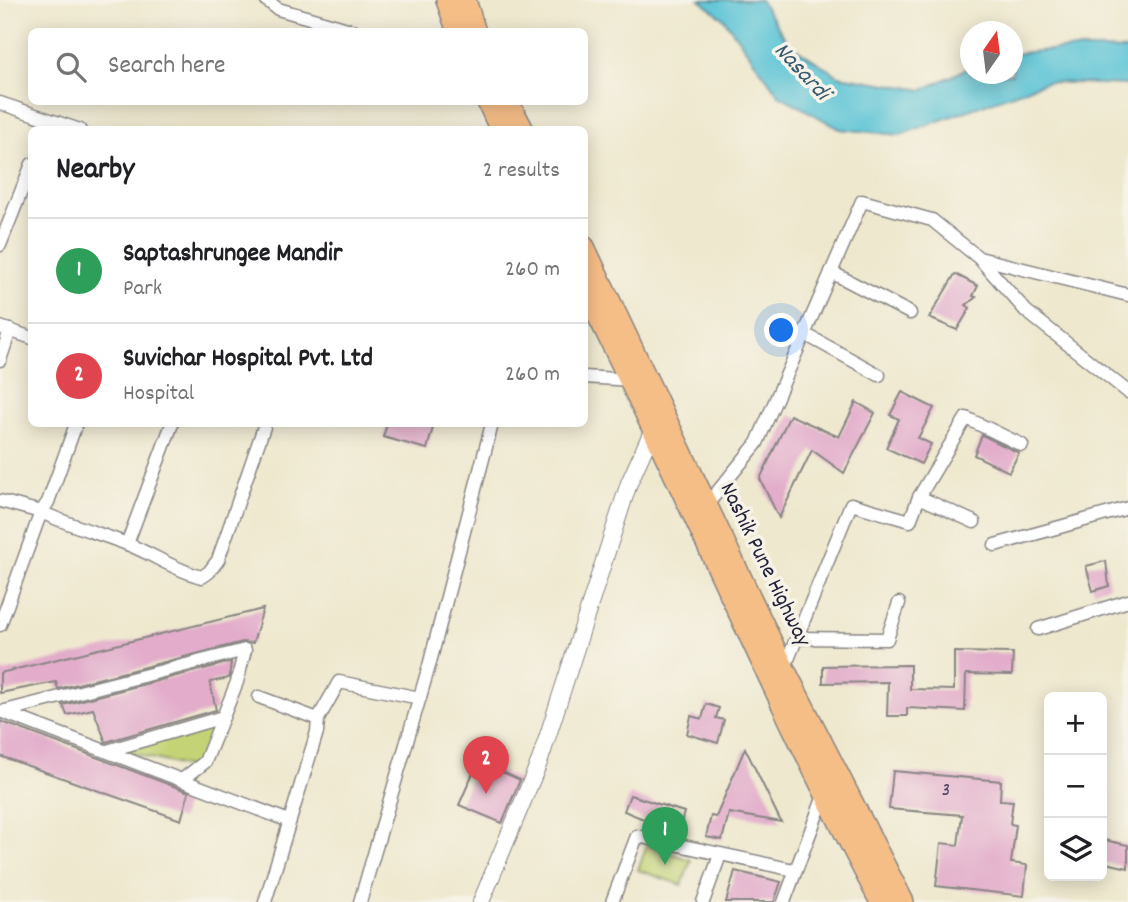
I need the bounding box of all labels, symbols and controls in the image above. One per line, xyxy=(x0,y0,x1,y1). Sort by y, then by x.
north arrow xyxy=(960,21,1023,84)
search box xyxy=(28,28,588,105)
water label: Nasardi xyxy=(765,35,839,111)
icon: search xyxy=(52,48,90,86)
text: Search here xyxy=(108,48,226,85)
text: Nearby xyxy=(56,150,134,193)
text: 2 results xyxy=(483,155,560,188)
text: Saptashrungee Mandir xyxy=(123,236,342,273)
text: 1 xyxy=(76,254,82,287)
text: 260 m xyxy=(505,254,560,287)
text: Park xyxy=(123,273,162,306)
your location xyxy=(764,313,798,347)
text: Suvichar Hospital Pvt. Ltd xyxy=(123,341,373,378)
text: 2 xyxy=(74,359,84,392)
text: 260 m xyxy=(505,359,560,392)
text: Hospital xyxy=(123,378,194,411)
street label: Nashik Pune Highway xyxy=(710,477,818,653)
map controls xyxy=(1044,692,1107,881)
button: + xyxy=(1044,692,1107,755)
pin: 2 xyxy=(463,736,509,794)
button: − xyxy=(1044,755,1107,818)
house number: 3 xyxy=(942,778,950,805)
pin: 1 xyxy=(642,807,688,865)
button: layers xyxy=(1044,818,1107,881)

